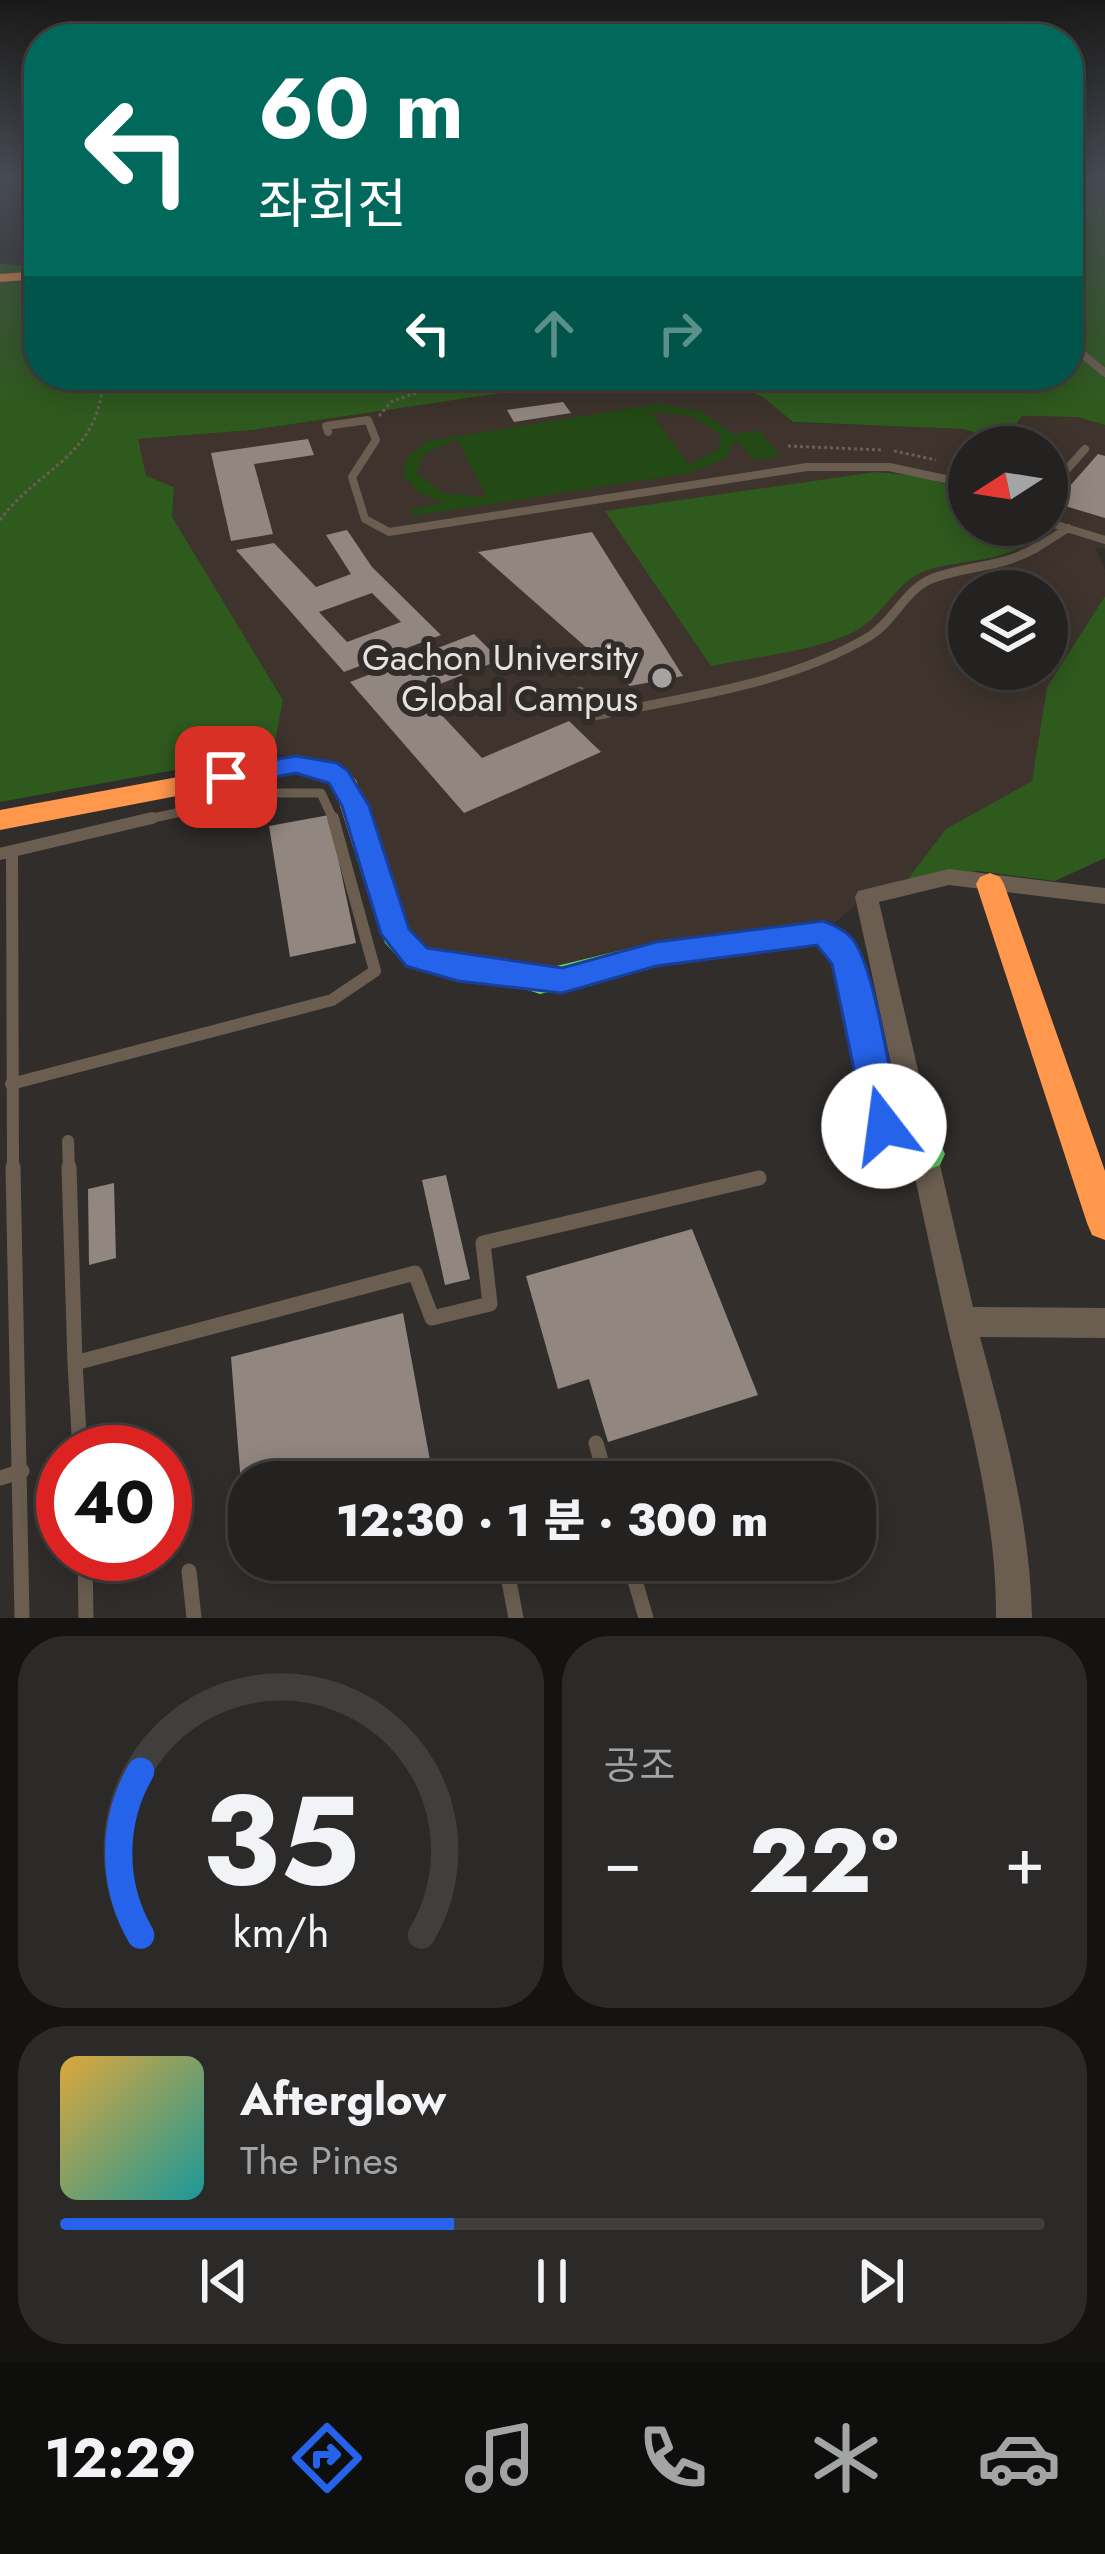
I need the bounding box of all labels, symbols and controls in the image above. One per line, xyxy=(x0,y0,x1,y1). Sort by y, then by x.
text: 60 m xyxy=(258,48,464,170)
icon: left xyxy=(60,72,216,228)
text: 좌회전 xyxy=(258,165,407,243)
icon: left xyxy=(395,300,461,366)
icon: ahead xyxy=(521,300,587,366)
icon: right xyxy=(647,300,713,366)
north arrow xyxy=(948,426,1068,546)
map controls xyxy=(948,426,1068,690)
button: layers xyxy=(948,570,1068,690)
place label: Gachon University Global Campus xyxy=(362,631,638,724)
marker: Gachon University Global Campus xyxy=(649,665,675,691)
pin xyxy=(175,726,277,828)
icon: arrive xyxy=(193,744,259,810)
position arrow xyxy=(821,1063,947,1189)
speed limit sign: 40 xyxy=(36,1425,192,1581)
text: 12:30 · 1 분 · 300 m xyxy=(336,1488,768,1553)
text: 공조 xyxy=(604,1737,675,1794)
text: 35 xyxy=(202,1750,360,1931)
text: 22° xyxy=(748,1796,898,1926)
text: − xyxy=(604,1813,642,1909)
text: + xyxy=(1004,1813,1045,1909)
text: km/h xyxy=(232,1901,329,1963)
text: Afterglow xyxy=(240,2067,446,2132)
text: The Pines xyxy=(240,2132,398,2189)
icon: previous xyxy=(191,2248,257,2314)
icon: pause xyxy=(519,2248,585,2314)
icon: next xyxy=(848,2248,914,2314)
icon: directions xyxy=(285,2416,369,2500)
icon: music xyxy=(458,2416,542,2500)
icon: phone xyxy=(631,2416,715,2500)
icon: climate xyxy=(804,2416,888,2500)
icon: car xyxy=(977,2416,1061,2500)
text: 12:29 xyxy=(44,2419,196,2497)

